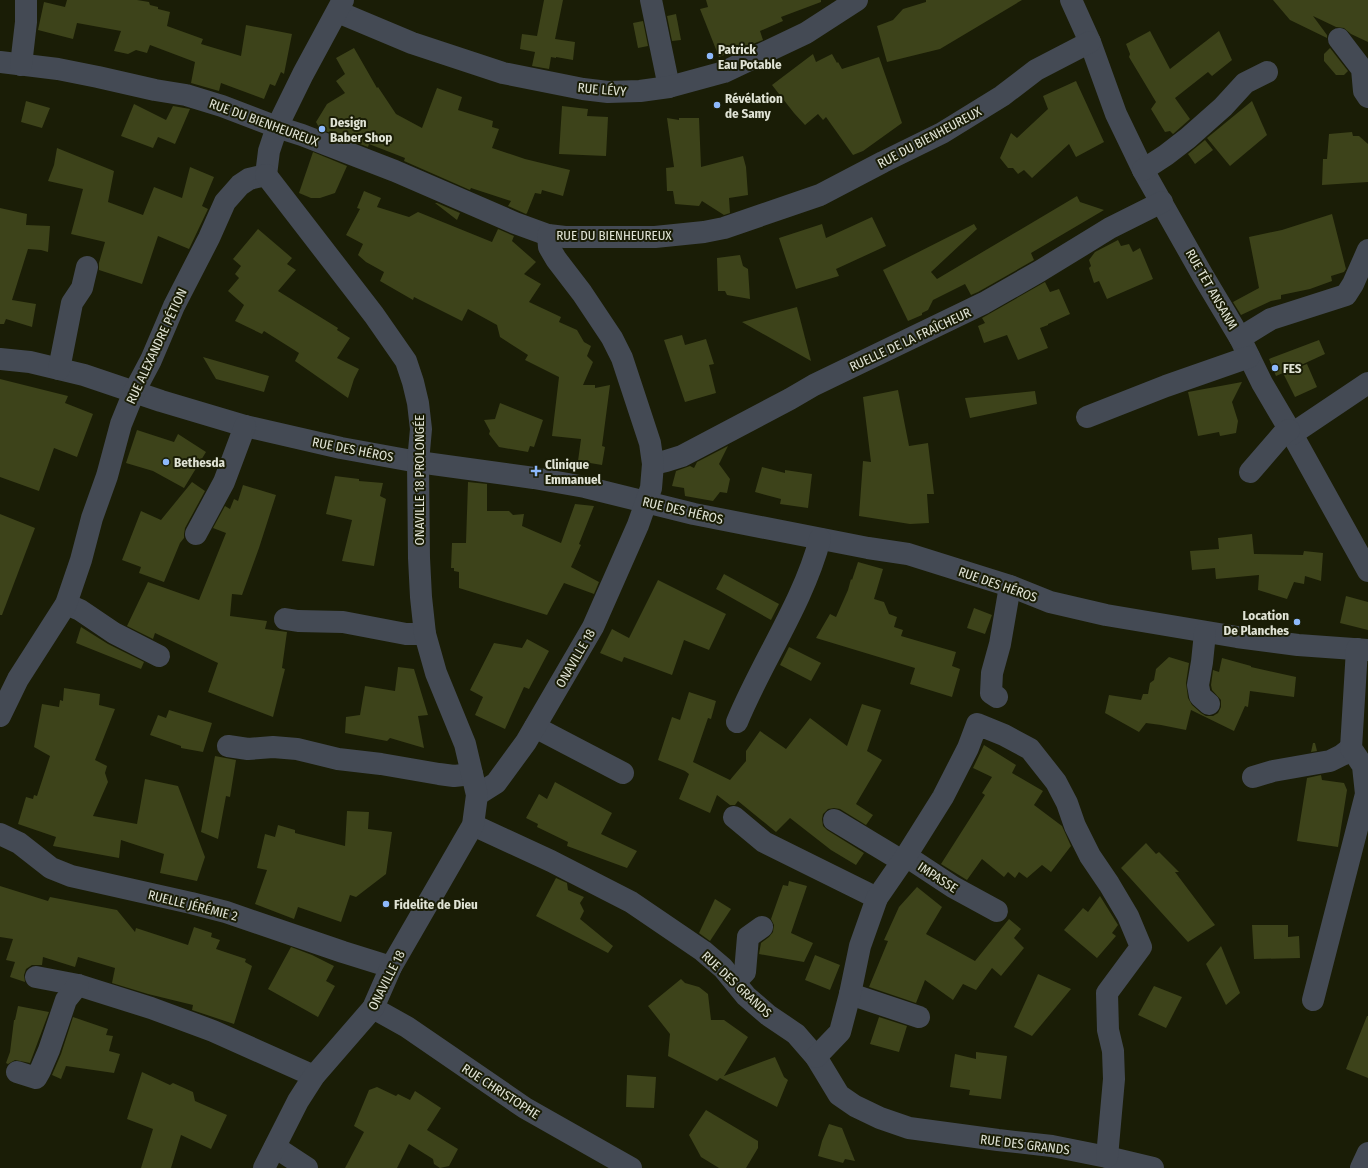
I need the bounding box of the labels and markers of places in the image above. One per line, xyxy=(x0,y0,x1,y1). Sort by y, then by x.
place label: Patrick Eau Potable xyxy=(718,42,782,72)
marker: Patrick Eau Potable xyxy=(705,51,715,61)
place label: Révélation de Samy xyxy=(725,91,783,121)
marker: Révélation de Samy xyxy=(712,100,722,110)
place label: Design Baber Shop xyxy=(330,115,392,145)
marker: Design Baber Shop xyxy=(317,124,327,134)
place label: FES xyxy=(1283,361,1302,376)
marker: FES xyxy=(1270,363,1280,373)
place label: Bethesda xyxy=(174,455,226,470)
marker: Bethesda xyxy=(161,457,171,467)
place label: Clinique Emmanuel xyxy=(545,457,601,487)
marker: Clinique Emmanuel xyxy=(530,465,542,477)
place label: Location De Planches xyxy=(1224,608,1289,638)
marker: Location De Planches xyxy=(1292,617,1302,627)
place label: Fidelite de Dieu xyxy=(394,897,478,912)
marker: Fidelite de Dieu xyxy=(381,899,391,909)

